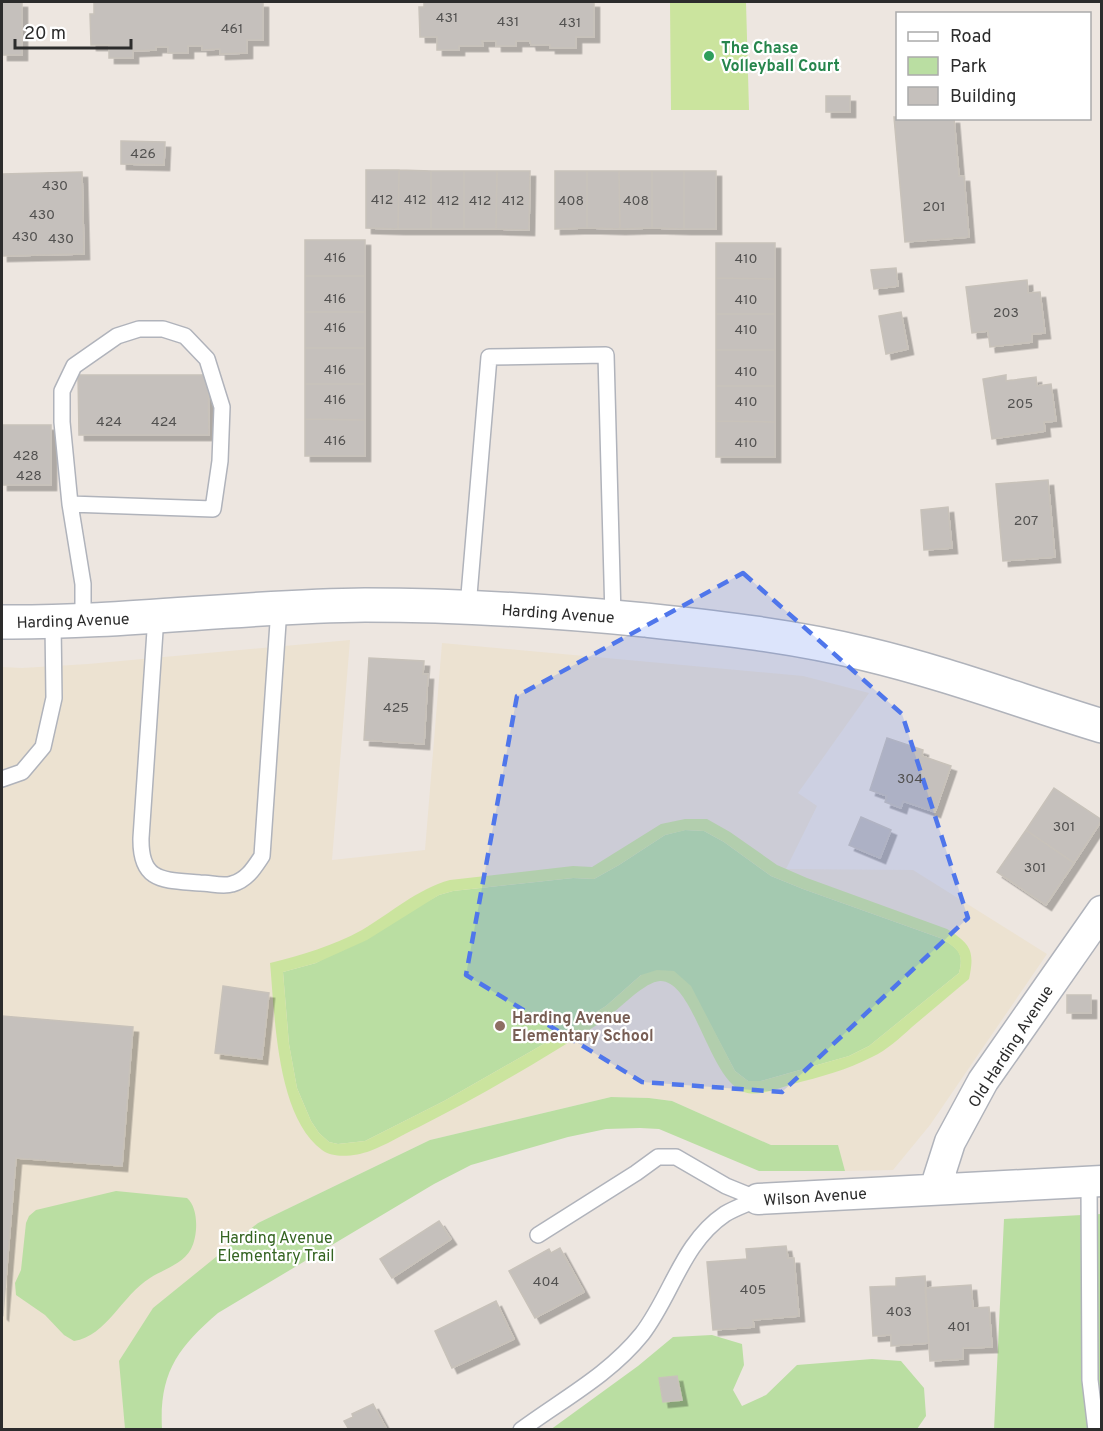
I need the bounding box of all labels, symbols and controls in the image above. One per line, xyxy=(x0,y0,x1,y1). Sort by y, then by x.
house number: 431 xyxy=(436,10,458,27)
scale bar xyxy=(15,12,130,50)
legend xyxy=(896,12,1091,120)
house number: 431 xyxy=(497,14,519,31)
house number: 431 xyxy=(559,15,581,32)
house number: 461 xyxy=(221,21,243,38)
text: 20 m xyxy=(24,23,66,46)
text: Road xyxy=(950,26,992,49)
place label: The Chase Volleyball Court xyxy=(721,39,840,77)
marker: The Chase Volleyball Court xyxy=(702,49,716,63)
text: Park xyxy=(950,56,987,79)
text: Building xyxy=(950,86,1016,109)
house number: 426 xyxy=(130,146,156,163)
house number: 430 xyxy=(42,178,68,195)
house number: 412 xyxy=(371,192,393,209)
house number: 412 xyxy=(404,192,426,209)
house number: 412 xyxy=(437,193,459,210)
house number: 412 xyxy=(469,193,491,210)
house number: 412 xyxy=(502,193,524,210)
house number: 408 xyxy=(558,193,584,210)
house number: 408 xyxy=(623,193,649,210)
house number: 201 xyxy=(923,199,945,216)
house number: 430 xyxy=(29,207,55,224)
house number: 430 xyxy=(12,229,38,246)
house number: 430 xyxy=(48,231,74,248)
house number: 416 xyxy=(324,250,346,267)
house number: 410 xyxy=(735,251,757,268)
house number: 416 xyxy=(324,291,346,308)
house number: 410 xyxy=(735,292,757,309)
house number: 203 xyxy=(993,305,1019,322)
house number: 416 xyxy=(324,320,346,337)
house number: 410 xyxy=(735,322,757,339)
house number: 416 xyxy=(324,362,346,379)
house number: 410 xyxy=(735,364,757,381)
house number: 416 xyxy=(324,392,346,409)
house number: 410 xyxy=(735,394,757,411)
house number: 205 xyxy=(1007,396,1033,413)
house number: 424 xyxy=(96,414,122,431)
house number: 424 xyxy=(151,414,177,431)
house number: 416 xyxy=(324,433,346,450)
house number: 410 xyxy=(735,435,757,452)
house number: 428 xyxy=(13,448,39,465)
house number: 428 xyxy=(16,468,42,485)
house number: 207 xyxy=(1014,513,1038,530)
street label: Harding Avenue xyxy=(501,601,615,629)
street label: Harding Avenue xyxy=(16,610,130,634)
house number: 425 xyxy=(383,700,409,717)
house number: 304 xyxy=(897,771,923,788)
house number: 301 xyxy=(1053,819,1075,836)
house number: 301 xyxy=(1024,860,1046,877)
street label: Old Harding Avenue xyxy=(965,982,1059,1112)
place label: Harding Avenue Elementary School xyxy=(512,1009,654,1047)
marker: Harding Avenue Elementary School xyxy=(493,1019,507,1033)
street label: Wilson Avenue xyxy=(763,1184,867,1212)
park label: Harding Avenue Elementary Trail xyxy=(218,1229,334,1267)
house number: 404 xyxy=(533,1274,559,1291)
house number: 405 xyxy=(740,1282,766,1299)
house number: 403 xyxy=(886,1304,912,1321)
house number: 401 xyxy=(948,1319,970,1336)

